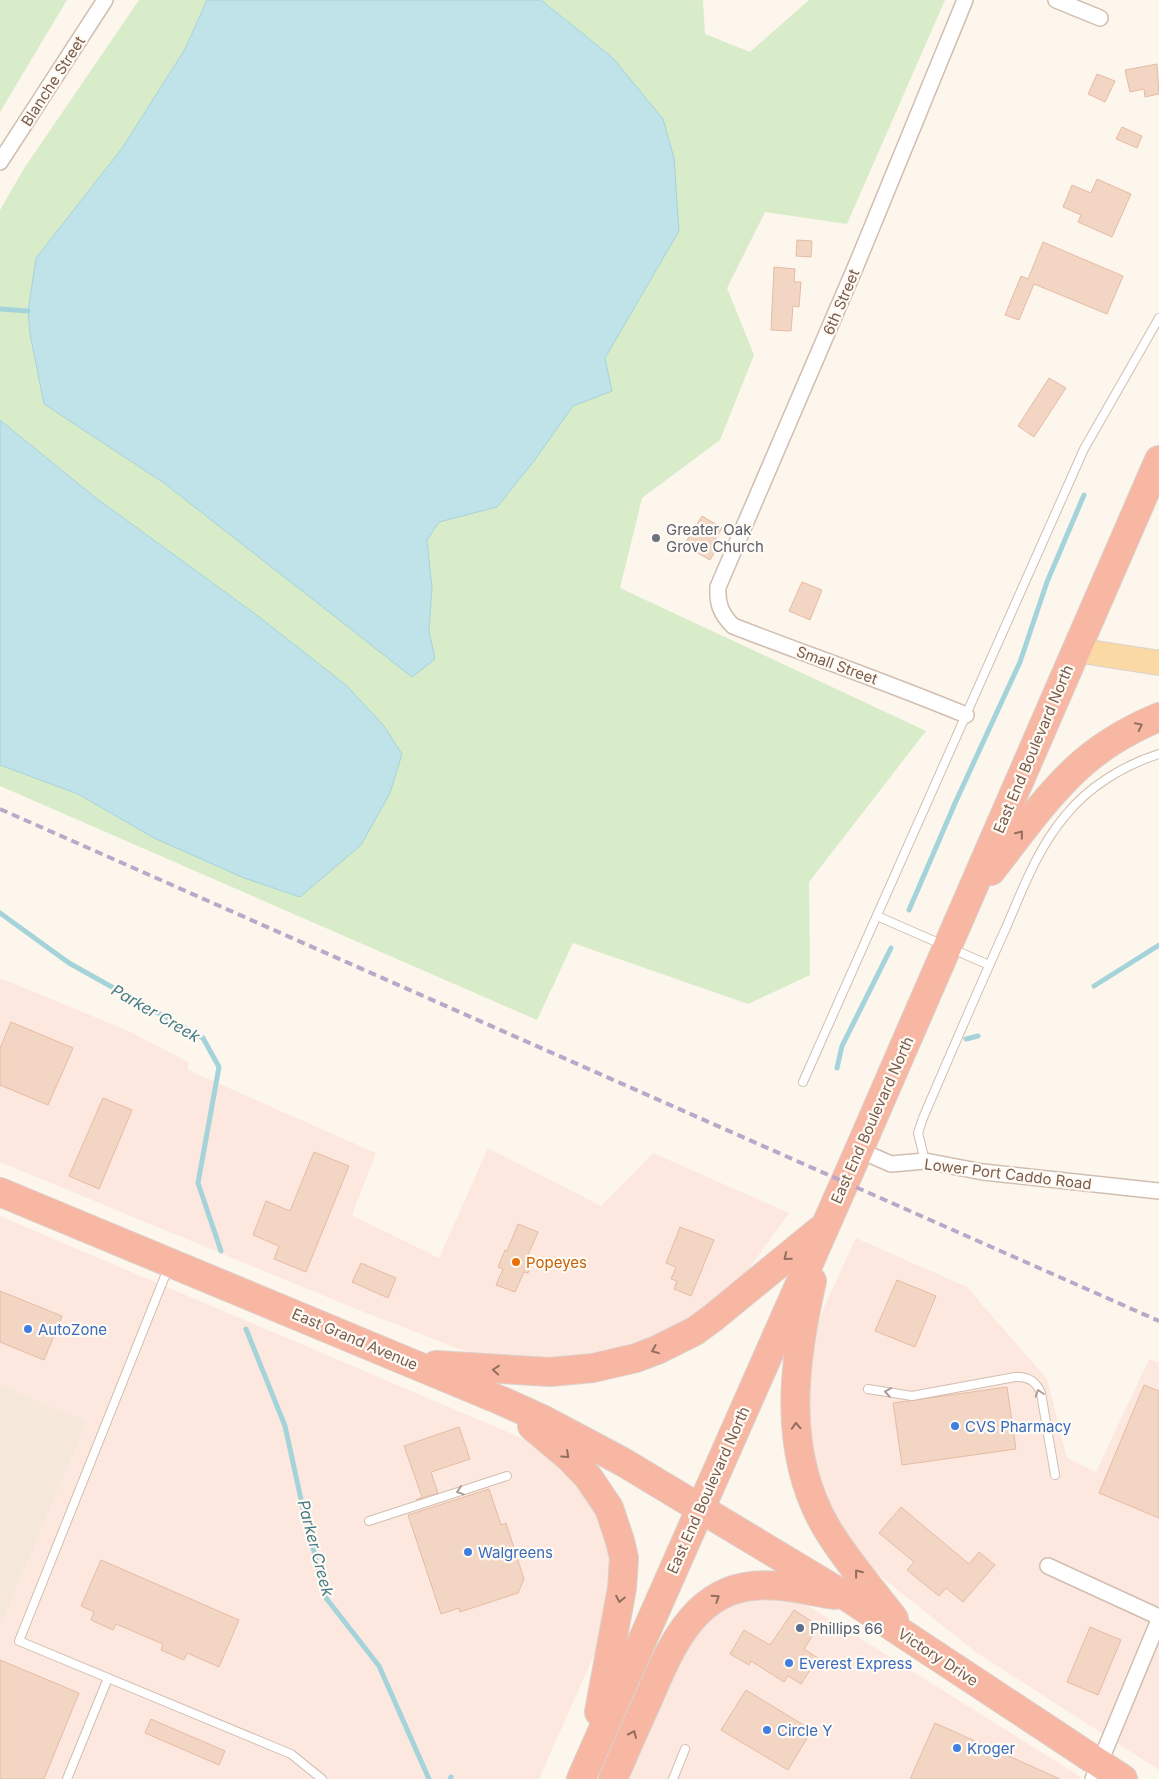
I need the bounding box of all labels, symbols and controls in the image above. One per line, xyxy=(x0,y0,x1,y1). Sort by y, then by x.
street label: Blanche Street xyxy=(17,32,89,130)
street label: 6th Street xyxy=(819,266,863,338)
place label: Greater Oak Grove Church xyxy=(666,520,764,556)
marker: Greater Oak Grove Church xyxy=(650,532,662,544)
street label: Small Street xyxy=(794,642,880,688)
street label: East End Boulevard North xyxy=(989,662,1077,836)
one-way arrow xyxy=(1134,722,1143,732)
one-way arrow xyxy=(1015,831,1023,840)
water label: Parker Creek xyxy=(108,980,204,1047)
street label: East End Boulevard North xyxy=(826,1033,918,1207)
street label: Lower Port Caddo Road xyxy=(923,1154,1093,1194)
one-way arrow xyxy=(784,1252,793,1260)
place label: Popeyes xyxy=(526,1253,587,1272)
marker: Popeyes xyxy=(510,1256,522,1268)
street label: East Grand Avenue xyxy=(289,1304,421,1374)
place label: AutoZone xyxy=(38,1320,107,1339)
marker: AutoZone xyxy=(22,1323,34,1335)
one-way arrow xyxy=(651,1344,660,1355)
one-way arrow xyxy=(491,1364,499,1375)
one-way arrow xyxy=(883,1387,891,1398)
one-way arrow xyxy=(1035,1389,1045,1398)
street label: East End Boulevard North xyxy=(662,1403,754,1577)
place label: CVS Pharmacy xyxy=(965,1417,1072,1436)
marker: CVS Pharmacy xyxy=(949,1420,961,1432)
one-way arrow xyxy=(790,1422,801,1430)
one-way arrow xyxy=(560,1449,569,1458)
one-way arrow xyxy=(457,1486,465,1496)
water label: Parker Creek xyxy=(294,1498,339,1599)
place label: Walgreens xyxy=(478,1543,553,1562)
marker: Walgreens xyxy=(462,1546,474,1558)
one-way arrow xyxy=(856,1570,864,1579)
one-way arrow xyxy=(616,1595,626,1603)
one-way arrow xyxy=(711,1595,720,1605)
place label: Phillips 66 xyxy=(810,1619,883,1638)
marker: Phillips 66 xyxy=(794,1622,806,1634)
street label: Victory Drive xyxy=(894,1624,982,1690)
place label: Everest Express xyxy=(799,1654,913,1673)
marker: Everest Express xyxy=(783,1657,795,1669)
place label: Circle Y xyxy=(777,1721,832,1740)
marker: Circle Y xyxy=(761,1724,773,1736)
one-way arrow xyxy=(626,1730,637,1739)
place label: Kroger xyxy=(967,1739,1015,1758)
marker: Kroger xyxy=(951,1742,963,1754)

